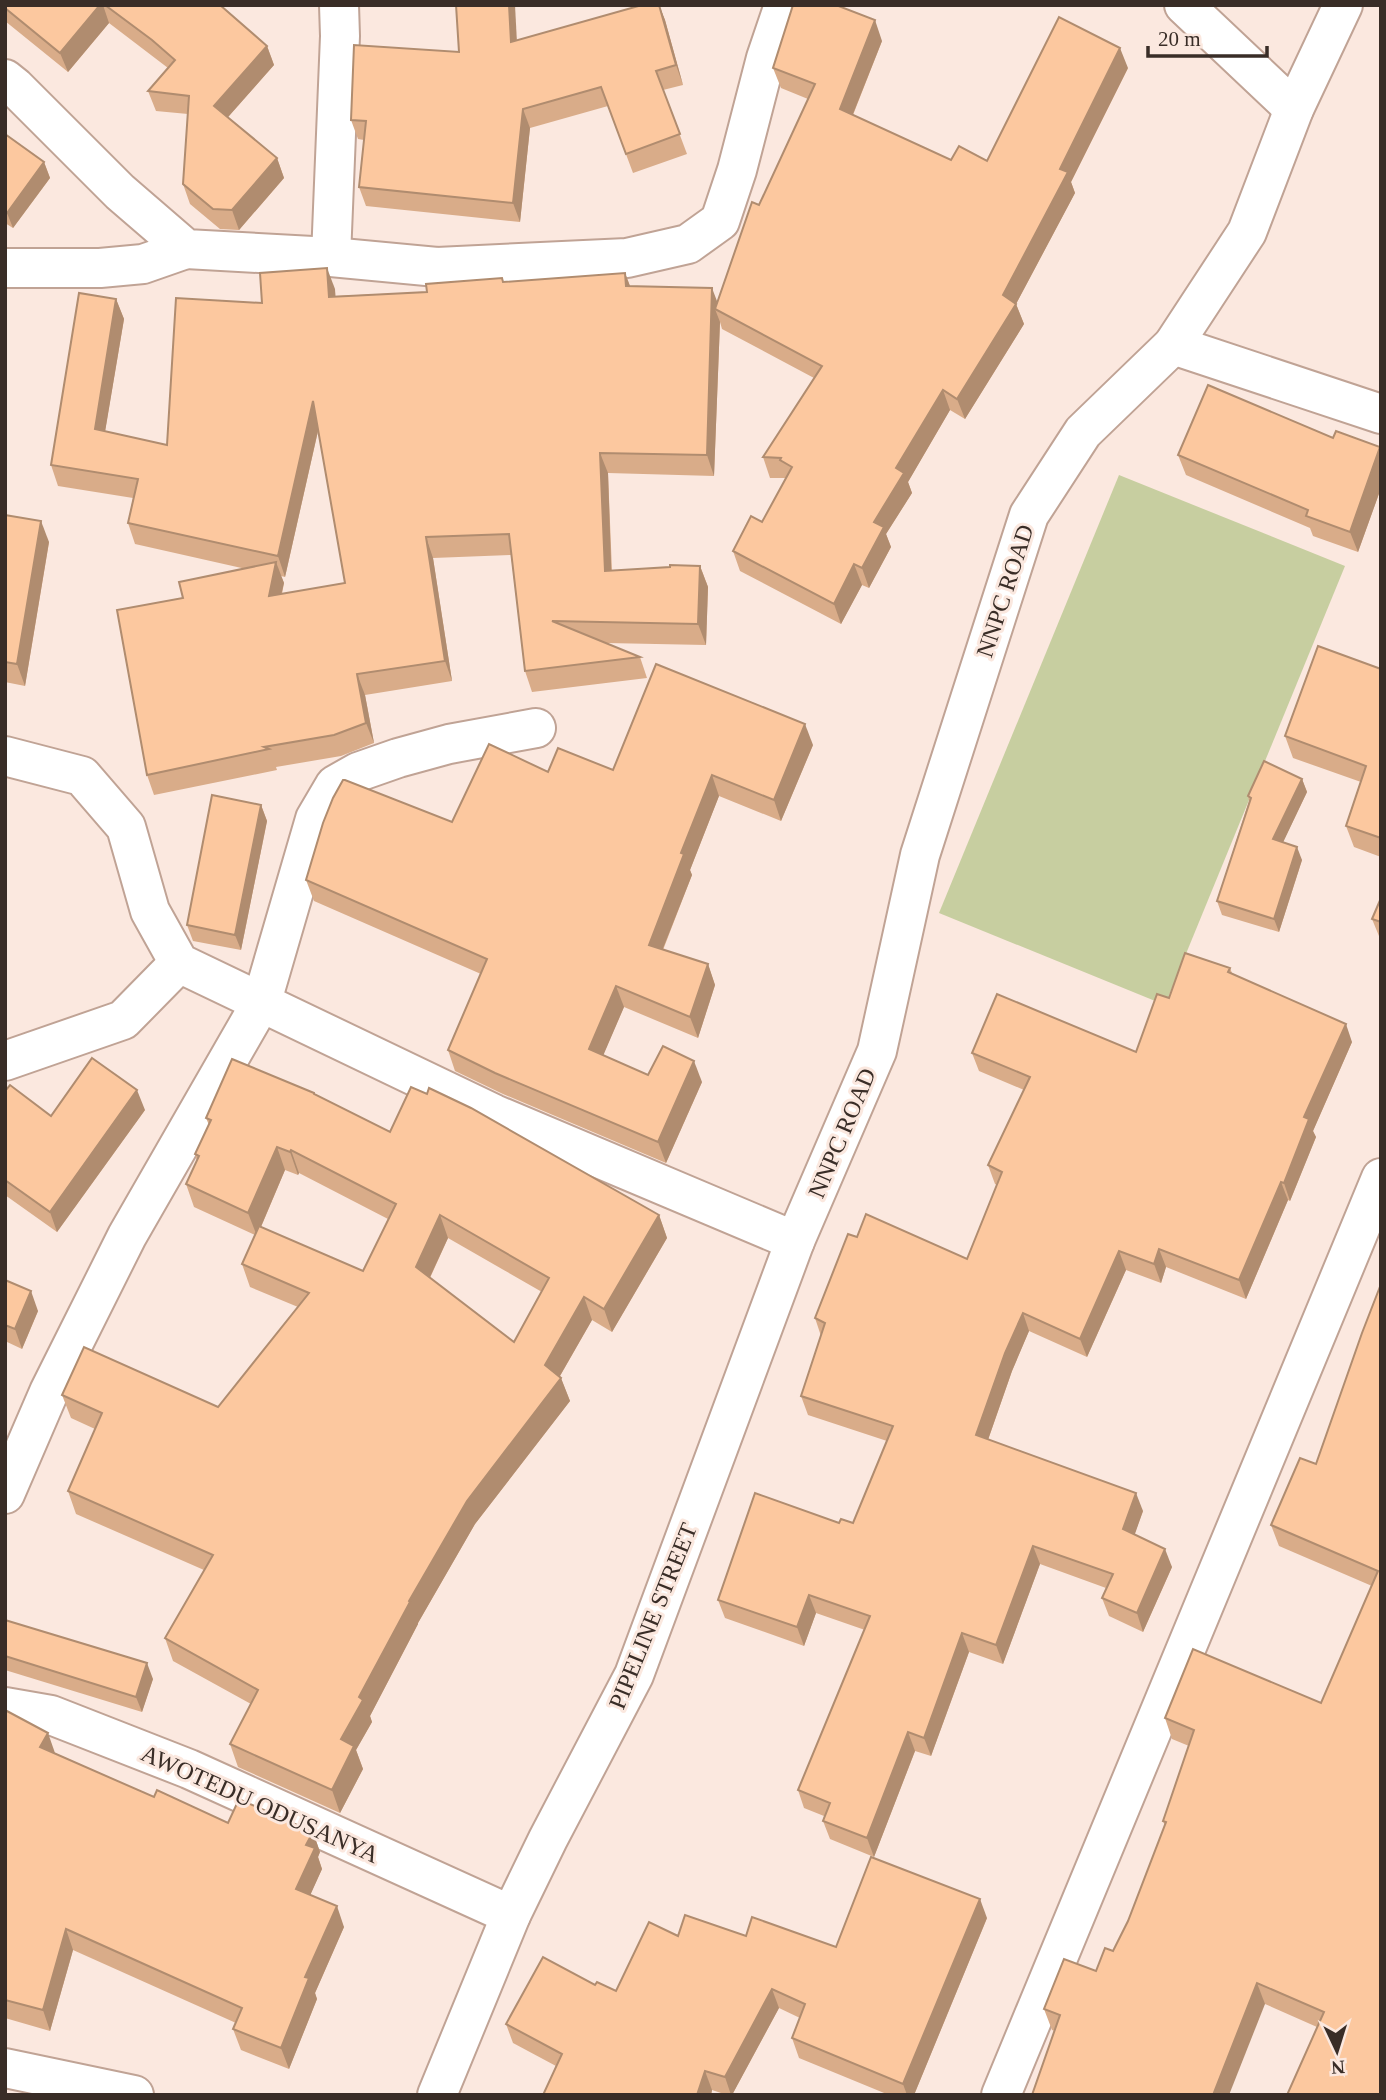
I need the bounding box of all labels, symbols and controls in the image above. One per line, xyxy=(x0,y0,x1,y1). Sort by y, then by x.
scale bar xyxy=(1148,14,1267,58)
text: 20 m xyxy=(1158,27,1201,51)
street label: NNPC ROAD xyxy=(971,521,1039,661)
street label: NNPC ROAD xyxy=(803,1064,881,1202)
street label: PIPELINE STREET xyxy=(604,1519,702,1713)
street label: AWOTEDU ODUSANYA xyxy=(137,1740,383,1868)
north arrow xyxy=(1302,2016,1372,2086)
text: N xyxy=(1330,2057,1346,2078)

